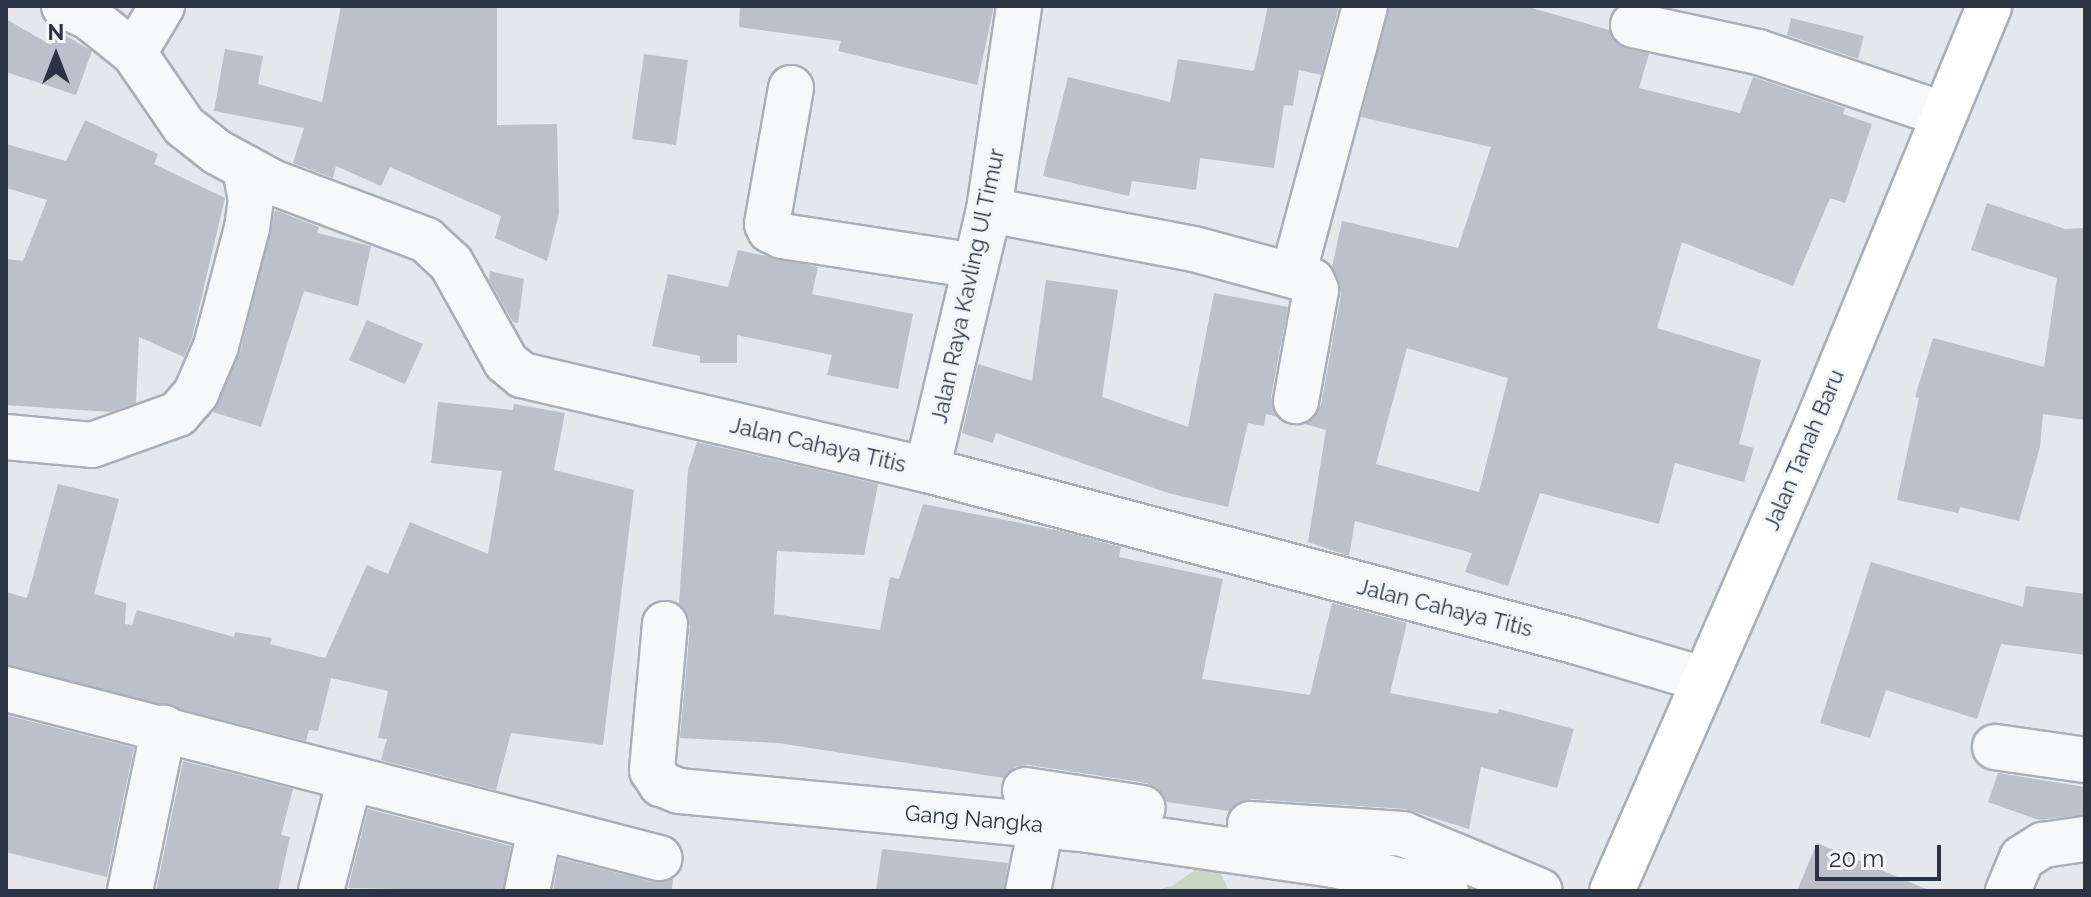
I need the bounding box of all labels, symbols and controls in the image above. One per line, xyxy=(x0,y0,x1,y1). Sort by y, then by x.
north arrow xyxy=(16,16,96,96)
text: N xyxy=(48,19,64,45)
street label: Jalan Raya Kavling Ul Timur xyxy=(926,146,1010,426)
street label: Jalan Tanah Baru xyxy=(1758,365,1850,535)
street label: Jalan Cahaya Titis xyxy=(727,412,909,478)
street label: Jalan Cahaya Titis xyxy=(1354,573,1536,643)
street label: Gang Nangka xyxy=(904,800,1044,838)
scale bar xyxy=(1819,829,1945,879)
text: 20 m xyxy=(1829,844,1884,873)

